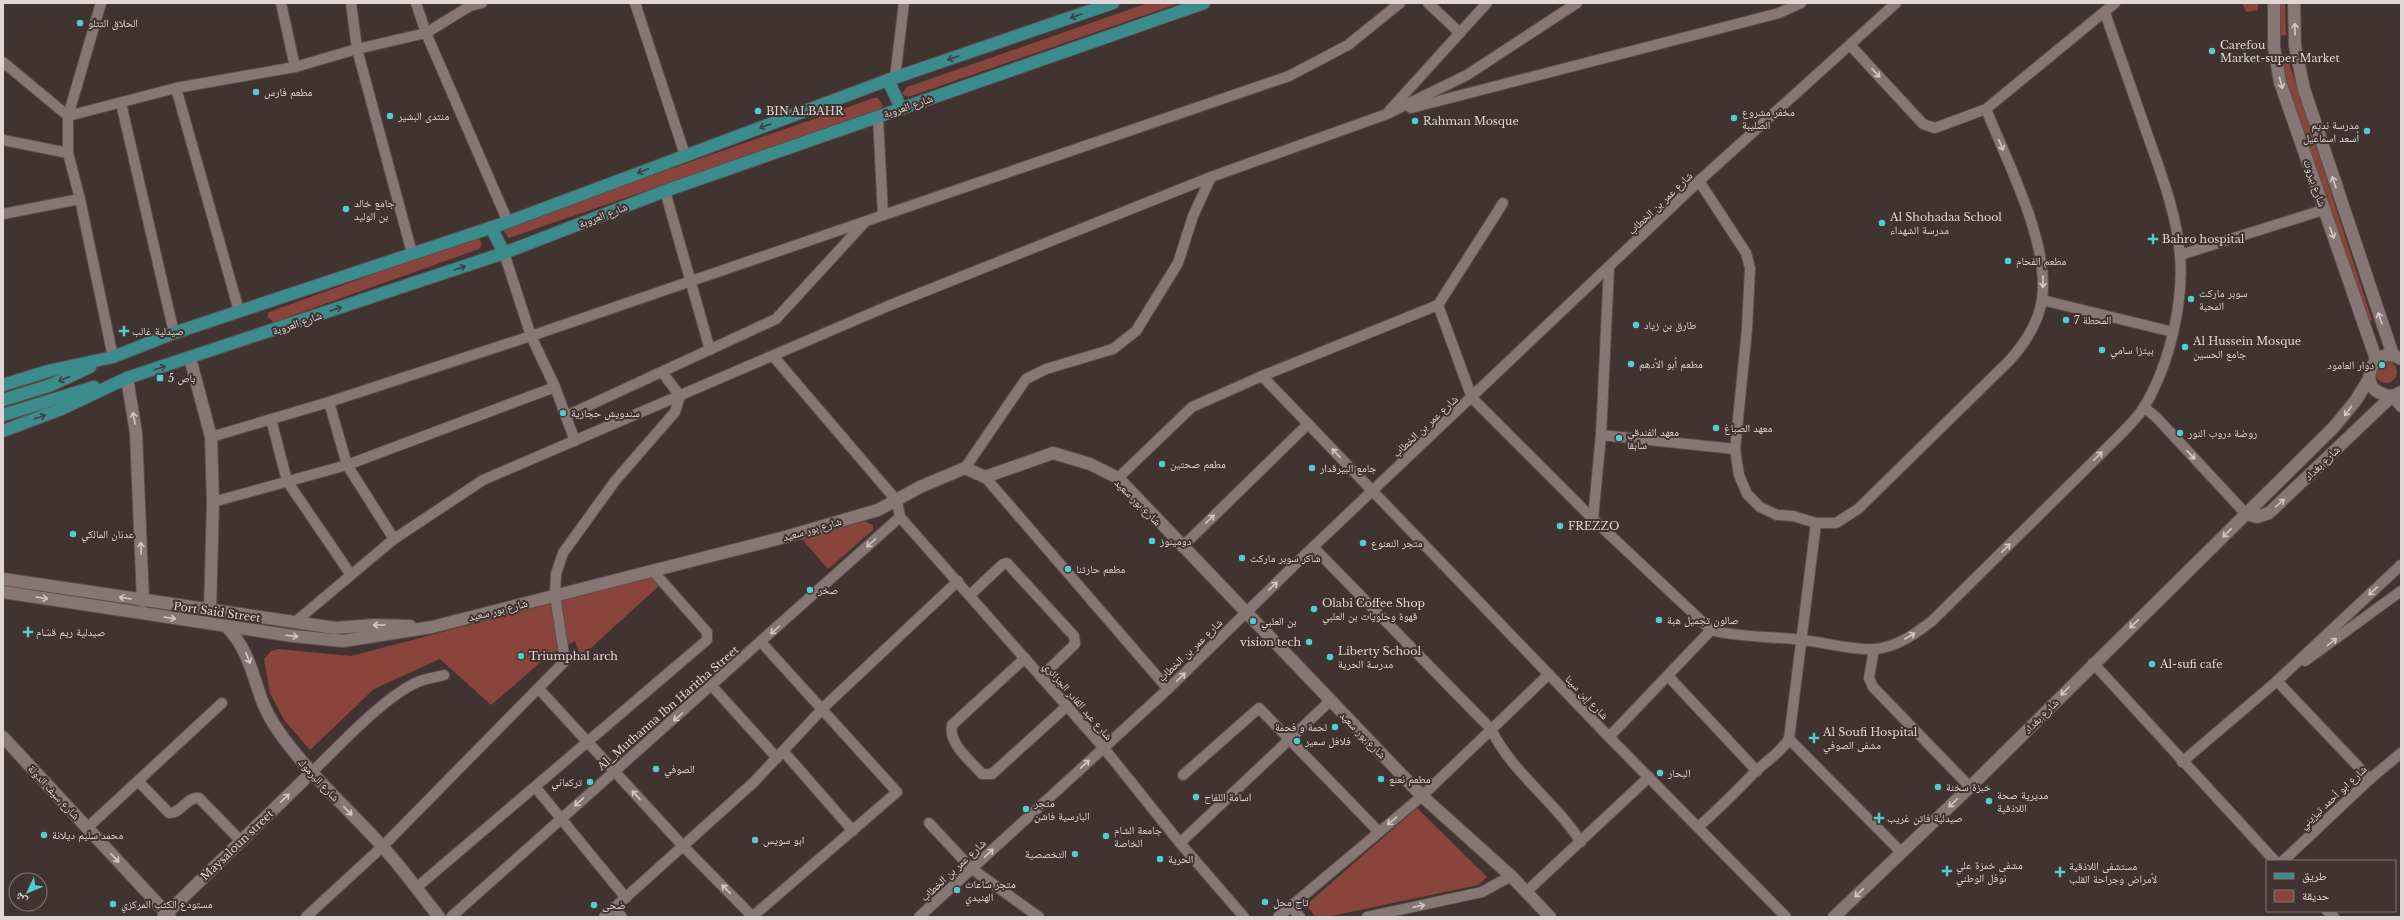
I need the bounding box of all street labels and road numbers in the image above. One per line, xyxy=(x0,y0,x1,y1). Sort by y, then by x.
street label: شارع العروبة xyxy=(882,91,934,121)
street label: شارع بيروت xyxy=(2300,157,2330,209)
street label: شارع عمر بن الخطاب xyxy=(1625,168,1695,238)
street label: شارع العروبة xyxy=(577,199,629,231)
street label: شارع العروبة xyxy=(271,308,323,338)
street label: شارع عمر بن الخطاب xyxy=(1389,392,1461,460)
street label: شارع بغداد xyxy=(2301,443,2343,483)
street label: شارع بور سعيد xyxy=(1112,476,1164,528)
street label: شارع بور سعيد xyxy=(781,514,843,544)
street label: شارع بور سعيد xyxy=(467,596,529,624)
street label: Port Said Street xyxy=(173,599,262,625)
street label: شارع عمر بن الخطاب xyxy=(1155,615,1225,685)
street label: Al_Muthanna Ibn Haritha Street xyxy=(594,642,742,774)
street label: شارع عبد القادر الجزائري xyxy=(1039,659,1116,744)
street label: شارع إبن سينا xyxy=(1562,672,1612,723)
street label: شارع بغداد xyxy=(2020,695,2062,737)
street label: شارع بور سعيد xyxy=(1337,708,1389,762)
street label: شارع اليرموك xyxy=(296,756,342,804)
street label: شارع سيف الدولة xyxy=(25,762,83,822)
street label: شارع ابو أحمد تيزيني xyxy=(2296,762,2371,833)
street label: Maysaloun street xyxy=(198,806,277,883)
street label: شارع عمر بن الخطاب xyxy=(917,836,989,904)

